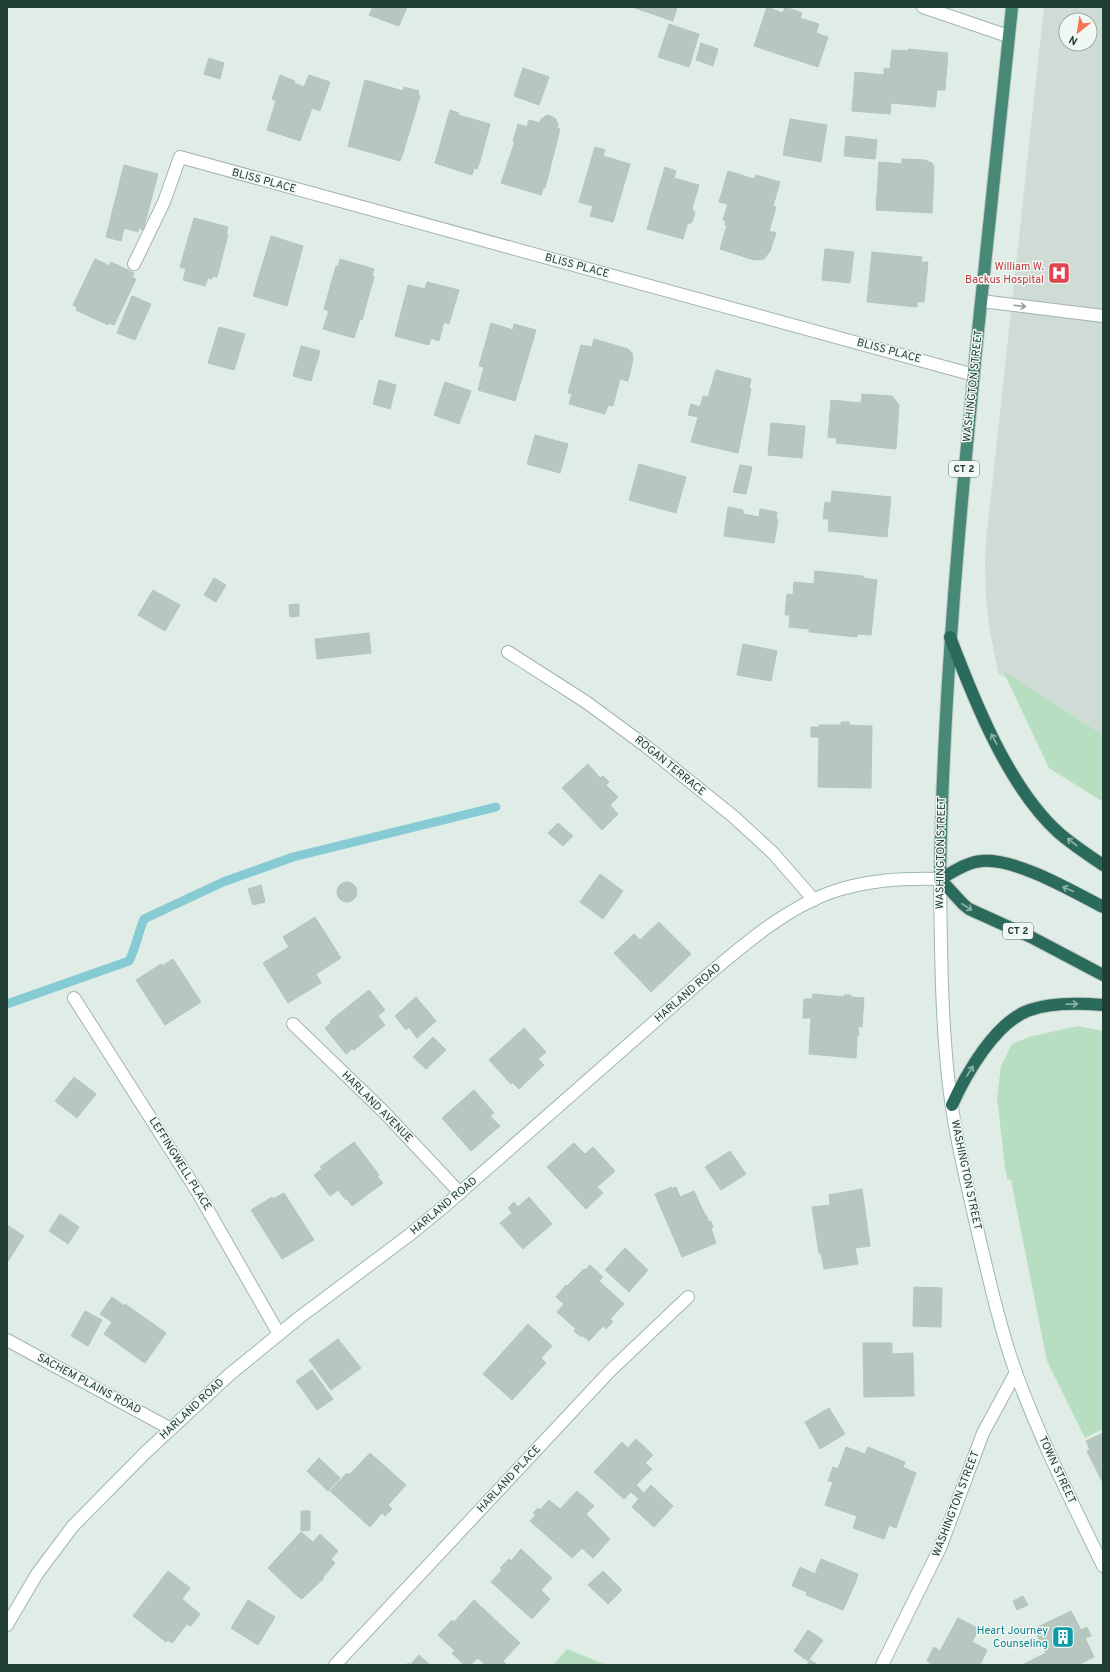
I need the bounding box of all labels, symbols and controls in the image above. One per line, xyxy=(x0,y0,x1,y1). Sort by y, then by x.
north arrow xyxy=(1058,12,1098,52)
text: N xyxy=(1067,32,1080,48)
street label: BLISS PLACE xyxy=(230,166,298,196)
street label: BLISS PLACE xyxy=(543,251,611,281)
place label: William W. Backus Hospital xyxy=(965,260,1044,287)
hospital icon: William W. Backus Hospital xyxy=(1046,260,1072,286)
one-way arrow xyxy=(1013,302,1026,310)
street label: WASHINGTON STREET xyxy=(960,329,986,443)
street label: BLISS PLACE xyxy=(855,336,923,366)
road number: CT 2 xyxy=(949,461,979,477)
street label: ROGAN TERRACE xyxy=(632,733,708,799)
one-way arrow xyxy=(990,734,997,746)
street label: WASHINGTON STREET xyxy=(933,797,949,909)
one-way arrow xyxy=(1066,838,1077,846)
one-way arrow xyxy=(1063,885,1075,892)
one-way arrow xyxy=(961,903,973,911)
road number: CT 2 xyxy=(1003,923,1033,939)
street label: HARLAND ROAD xyxy=(652,960,724,1026)
one-way arrow xyxy=(1065,1000,1078,1008)
one-way arrow xyxy=(967,1065,975,1077)
street label: HARLAND AVENUE xyxy=(338,1068,416,1146)
street label: LEFFINGWELL PLACE xyxy=(146,1115,214,1213)
street label: WASHINGTON STREET xyxy=(947,1119,985,1231)
street label: HARLAND ROAD xyxy=(408,1174,480,1238)
street label: SACHEM PLAINS ROAD xyxy=(34,1351,144,1417)
street label: HARLAND ROAD xyxy=(157,1376,227,1442)
street label: TOWN STREET xyxy=(1035,1434,1079,1506)
street label: HARLAND PLACE xyxy=(474,1442,544,1516)
street label: WASHINGTON STREET xyxy=(929,1449,983,1559)
place label: Heart Journey Counseling xyxy=(977,1624,1048,1651)
building icon: Heart Journey Counseling xyxy=(1050,1624,1076,1650)

